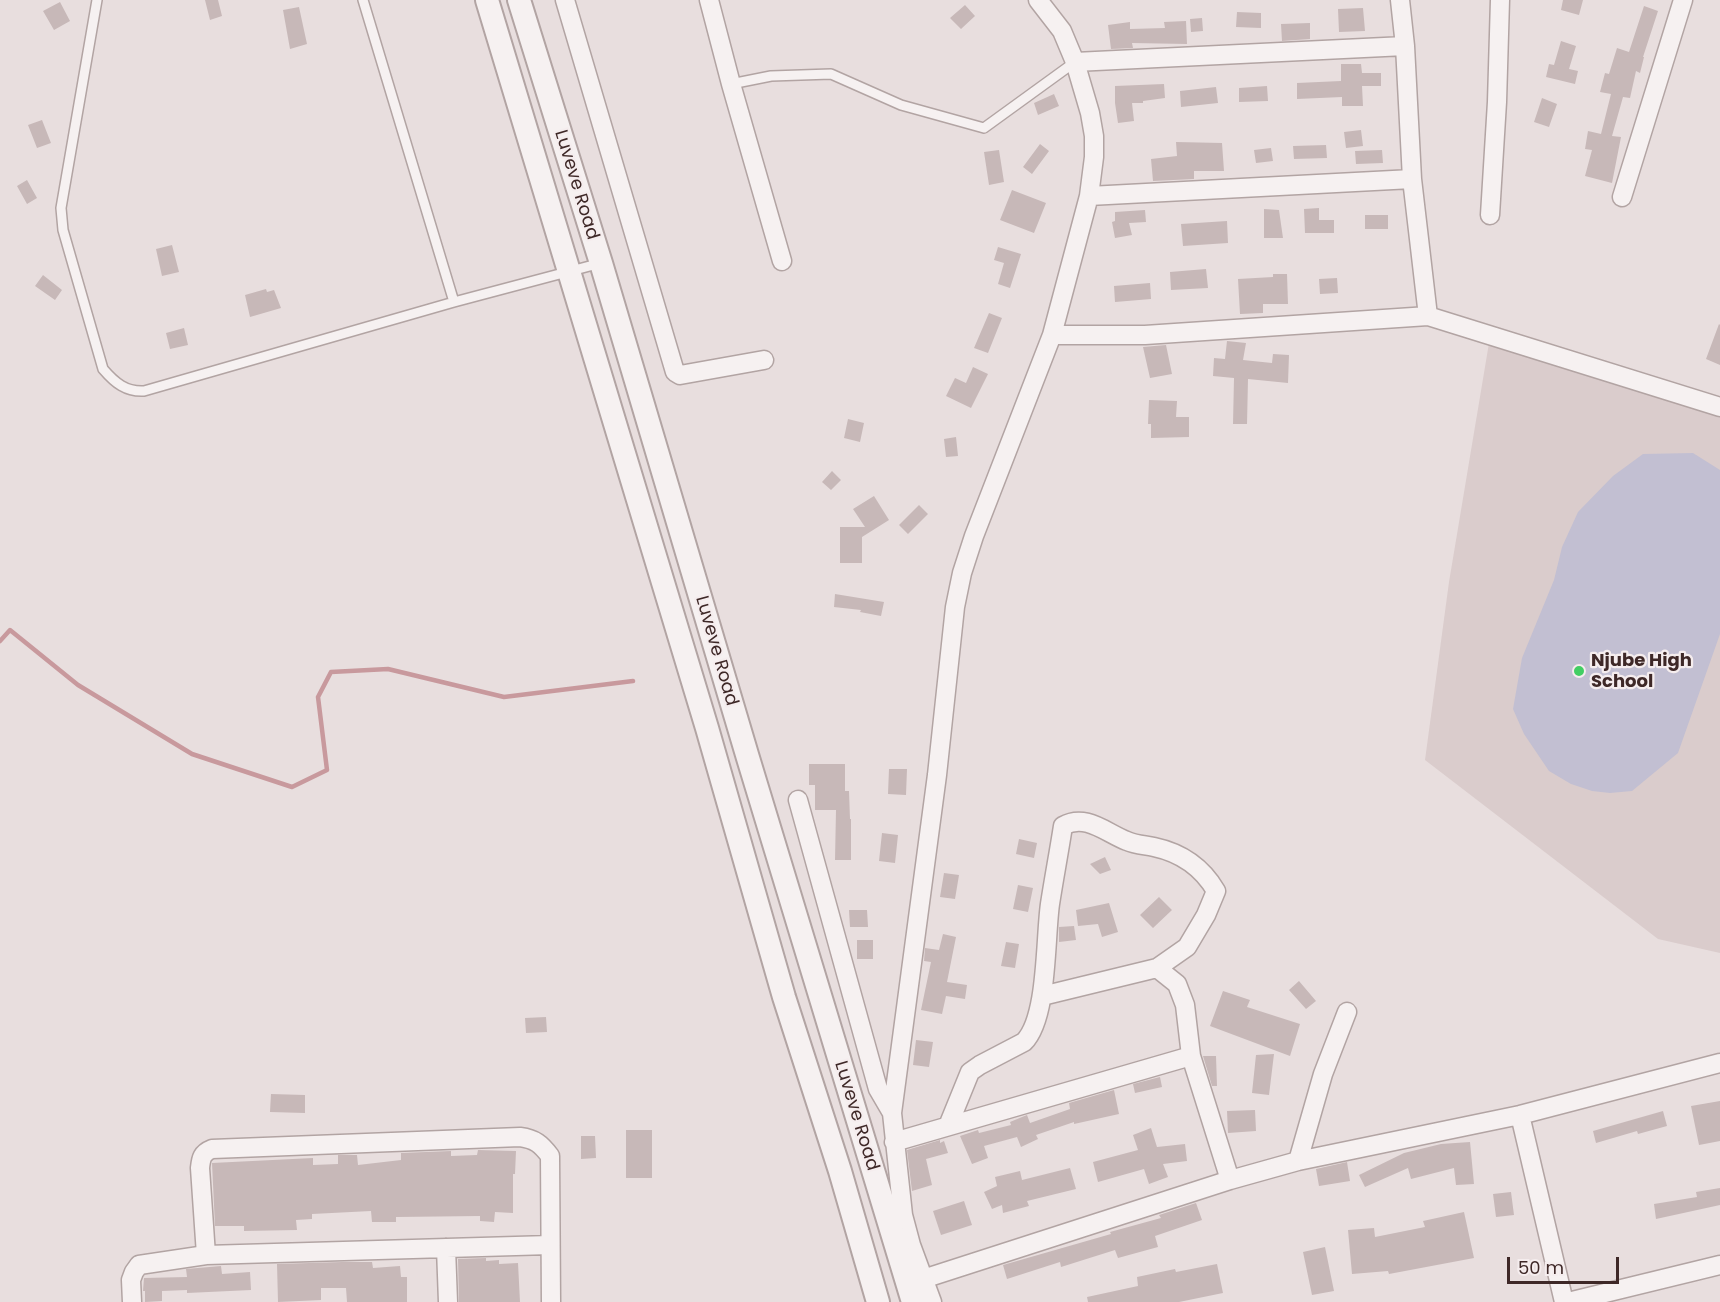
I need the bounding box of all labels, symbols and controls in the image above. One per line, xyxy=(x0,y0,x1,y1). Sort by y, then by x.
street label: Luveve Road xyxy=(549,128,603,242)
street label: Luveve Road xyxy=(690,594,742,708)
place label: Njube High School xyxy=(1591,650,1692,692)
marker: Njube High School xyxy=(1572,664,1586,678)
street label: Luveve Road xyxy=(829,1059,883,1173)
scale bar xyxy=(1510,1245,1622,1283)
text: 50 m xyxy=(1518,1255,1564,1280)

